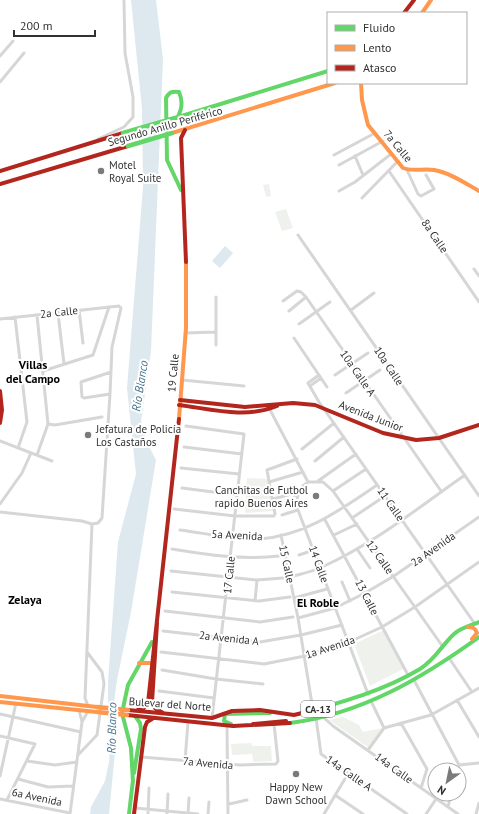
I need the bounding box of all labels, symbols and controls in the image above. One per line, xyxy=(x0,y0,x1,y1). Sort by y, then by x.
scale bar xyxy=(14,12,95,38)
legend xyxy=(327,12,467,84)
text: 200 m xyxy=(20,18,53,33)
text: Fluido xyxy=(363,20,395,35)
text: Lento xyxy=(363,40,392,55)
text: Atasco xyxy=(363,60,396,75)
street label: Segundo Anillo Periférico xyxy=(106,103,224,149)
street label: 7a Calle xyxy=(381,127,416,165)
place label: Motel Royal Suite xyxy=(109,158,162,185)
marker: Motel Royal Suite xyxy=(96,166,106,176)
street label: 8a Calle xyxy=(419,216,452,256)
street label: 2a Calle xyxy=(39,303,79,321)
street label: 10a Calle xyxy=(371,344,407,388)
street label: 10a Calle A xyxy=(337,347,379,399)
street label: 19 Calle xyxy=(164,353,182,393)
district label: Villas del Campo xyxy=(6,357,61,386)
water label: Río Blanco xyxy=(128,359,151,413)
street label: Avenida Junior xyxy=(337,397,405,435)
place label: Jefatura de Policía Los Castaños xyxy=(95,422,181,449)
marker: Jefatura de Policía Los Castaños xyxy=(83,430,93,440)
place label: Canchitas de Futbol rapido Buenos Aires xyxy=(215,483,309,510)
street label: 11 Calle xyxy=(374,484,408,524)
marker: Canchitas de Futbol rapido Buenos Aires xyxy=(311,491,321,501)
street label: 5a Avenida xyxy=(211,527,263,543)
street label: 2a Avenida xyxy=(408,529,458,569)
street label: 12 Calle xyxy=(363,537,397,577)
street label: 15 Calle xyxy=(276,544,298,585)
street label: 14 Calle xyxy=(306,544,332,585)
street label: 17 Calle xyxy=(220,555,238,595)
street label: 13 Calle xyxy=(352,577,382,618)
district label: Zelaya xyxy=(8,592,42,607)
district label: El Roble xyxy=(297,595,339,610)
street label: 2a Avenida A xyxy=(198,628,260,648)
street label: 1a Avenida xyxy=(303,632,357,662)
street label: Bulevar del Norte xyxy=(128,694,212,714)
road number: CA-13 xyxy=(301,701,335,717)
water label: Río Blanco xyxy=(104,702,119,754)
street label: 14a Calle xyxy=(372,749,416,787)
street label: 14a Calle A xyxy=(323,752,375,794)
street label: 7a Avenida xyxy=(182,754,234,772)
north arrow xyxy=(427,762,467,802)
marker: Happy New Dawn School xyxy=(291,769,301,779)
place label: Happy New Dawn School xyxy=(265,780,328,807)
text: N xyxy=(435,783,448,798)
street label: 6a Avenida xyxy=(11,785,63,809)

